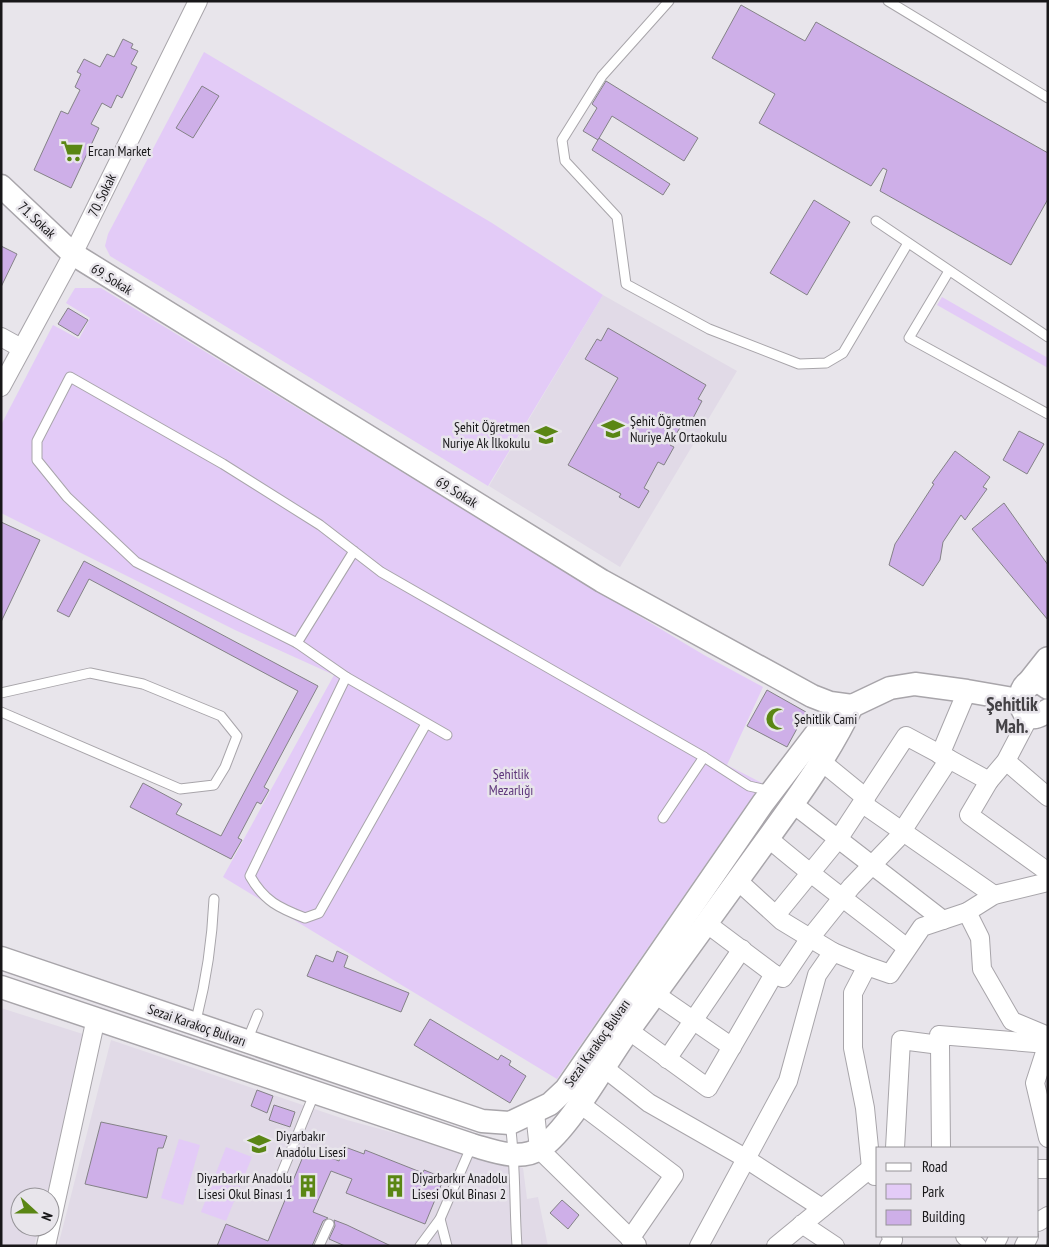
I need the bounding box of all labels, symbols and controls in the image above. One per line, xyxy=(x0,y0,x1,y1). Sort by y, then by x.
supermarket icon: Ercan Market xyxy=(59,138,85,164)
place label: Ercan Market xyxy=(88,142,151,160)
street label: 70. Sokak xyxy=(84,170,120,219)
street label: 71. Sokak xyxy=(14,198,60,243)
street label: 69. Sokak xyxy=(88,259,137,299)
place label: Şehit Öğretmen Nuriye Ak Ortaokulu xyxy=(630,412,727,446)
school or university icon: Şehit Öğretmen Nuriye Ak Ortaokulu xyxy=(600,416,626,442)
place label: Şehit Öğretmen Nuriye Ak İlkokulu xyxy=(442,418,530,452)
school or university icon: Şehit Öğretmen Nuriye Ak İlkokulu xyxy=(533,422,559,448)
street label: 69. Sokak xyxy=(433,473,482,512)
district label: Şehitlik Mah. xyxy=(986,692,1038,738)
mosque icon: Şehitlik Cami xyxy=(764,706,790,732)
place label: Şehitlik Cami xyxy=(794,710,857,728)
park label: Şehitlik Mezarlığı xyxy=(489,765,533,799)
street label: Sezai Karakoç Bulvarı xyxy=(560,996,634,1090)
street label: Sezai Karakoç Bulvarı xyxy=(145,1000,249,1050)
place label: Diyarbakır Anadolu Lisesi xyxy=(276,1127,346,1161)
school or university icon: Diyarbakır Anadolu Lisesi xyxy=(246,1131,272,1157)
legend xyxy=(876,1147,1039,1237)
text: Road xyxy=(922,1157,948,1176)
place label: Diyarbarkır Anadolu Lisesi Okul Binası 1 xyxy=(197,1169,292,1203)
place label: Diyarbarkır Anadolu Lisesi Okul Binası 2 xyxy=(412,1169,507,1203)
building icon: Diyarbarkır Anadolu Lisesi Okul Binası 1 xyxy=(295,1173,321,1199)
building icon: Diyarbarkır Anadolu Lisesi Okul Binası 2 xyxy=(382,1173,408,1199)
text: Park xyxy=(922,1182,944,1201)
north arrow xyxy=(10,1187,60,1237)
text: Building xyxy=(922,1207,965,1226)
text: N xyxy=(37,1210,57,1223)

